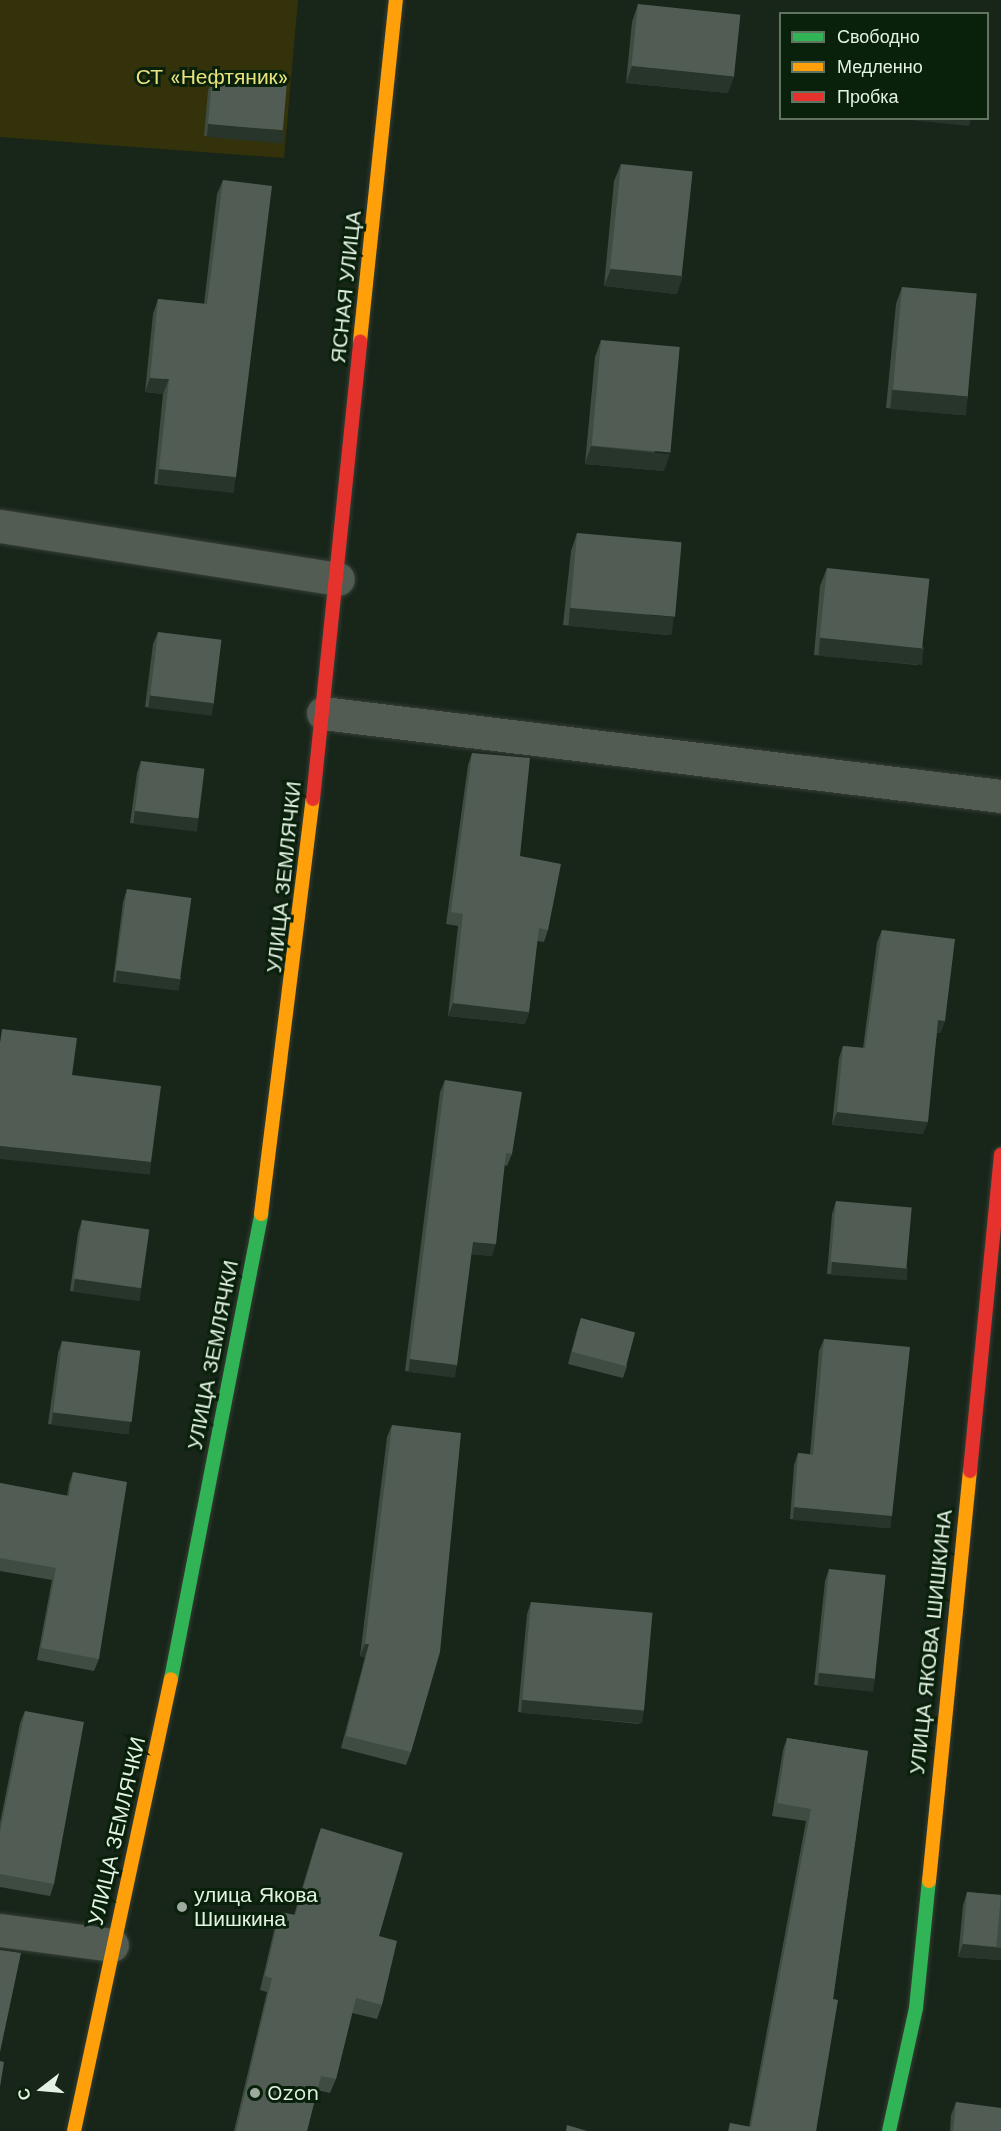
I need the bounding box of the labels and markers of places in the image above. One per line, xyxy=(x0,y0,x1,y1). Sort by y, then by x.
place label: улица Якова Шишкина xyxy=(194,1882,318,1932)
marker: улица Якова Шишкина xyxy=(175,1900,189,1914)
place label: Ozon xyxy=(267,2080,319,2106)
marker: Ozon xyxy=(248,2086,262,2100)

